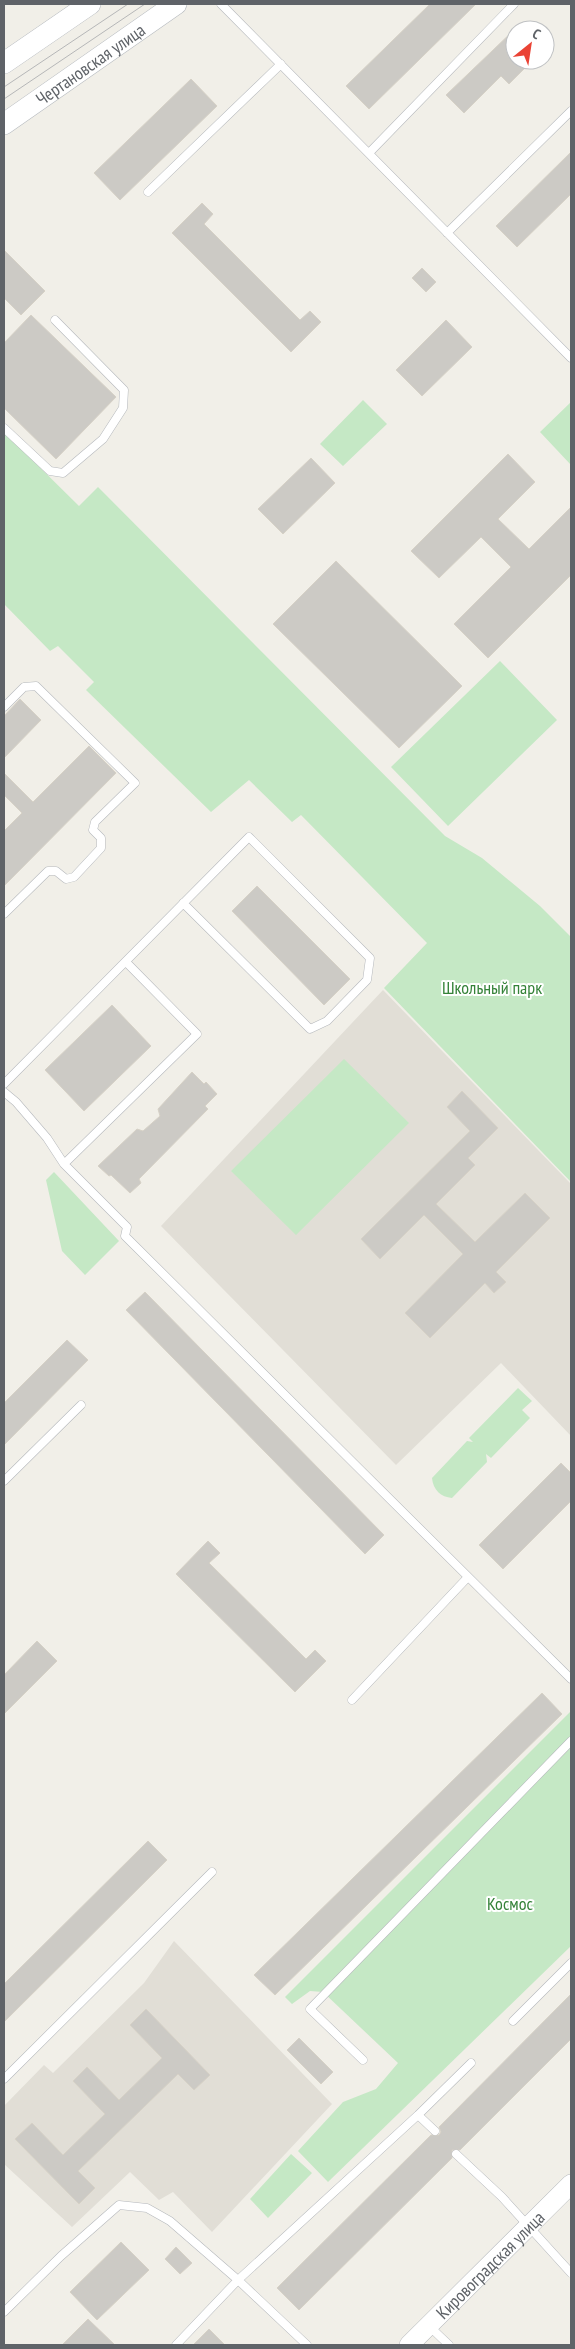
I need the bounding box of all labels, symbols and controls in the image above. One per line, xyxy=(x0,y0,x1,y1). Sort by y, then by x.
street label: Чертановская улица xyxy=(31,18,149,110)
north arrow xyxy=(505,20,555,70)
text: С xyxy=(529,24,544,43)
park label: Школьный парк xyxy=(442,976,542,999)
park label: Космос xyxy=(487,1892,533,1915)
street label: Кировоградская улица xyxy=(431,2206,549,2324)

